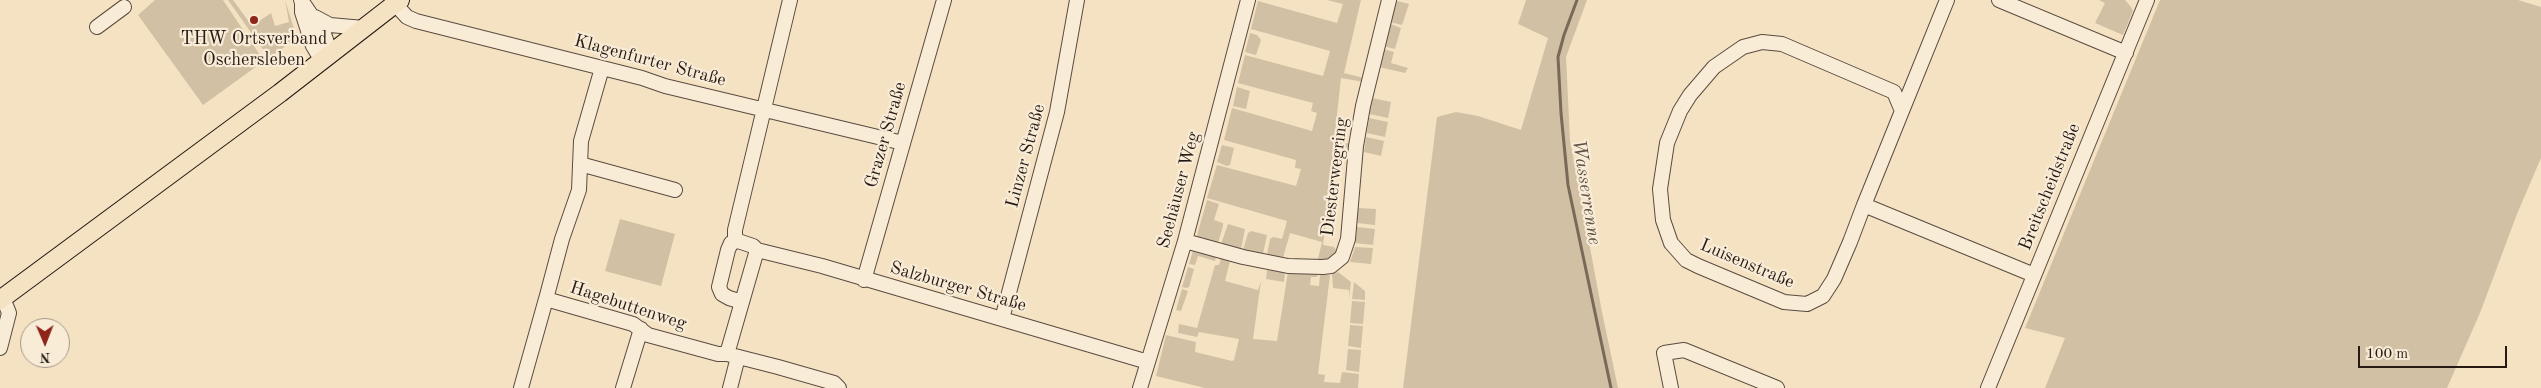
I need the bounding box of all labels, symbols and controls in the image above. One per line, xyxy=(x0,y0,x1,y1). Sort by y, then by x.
marker: THW Ortsverband Oschersleben xyxy=(248,14,260,26)
place label: THW Ortsverband Oschersleben xyxy=(181,28,327,70)
street label: Klagenfurter Straße xyxy=(572,30,728,92)
street label: Grazer Straße xyxy=(861,79,911,191)
street label: Linzer Straße xyxy=(1002,102,1050,210)
street label: Diesterwegring xyxy=(1317,116,1353,238)
street label: Breitscheidstraße xyxy=(2015,120,2085,254)
street label: Seehäuser Weg xyxy=(1153,129,1205,251)
water label: Wasserrenne xyxy=(1566,138,1606,246)
street label: Luisenstraße xyxy=(1697,234,1797,294)
street label: Salzburger Straße xyxy=(887,257,1029,317)
street label: Hagebuttenweg xyxy=(567,277,689,335)
north arrow xyxy=(20,318,70,368)
scale bar xyxy=(2361,336,2510,368)
text: 100 m xyxy=(2366,347,2408,362)
text: N xyxy=(40,350,51,364)

